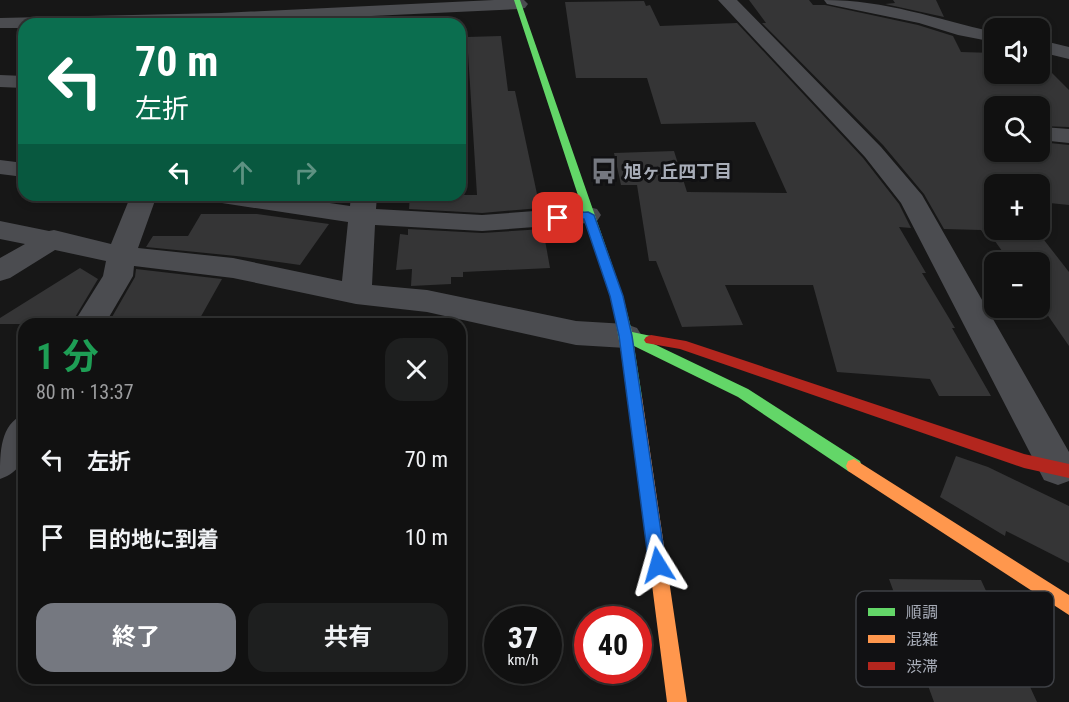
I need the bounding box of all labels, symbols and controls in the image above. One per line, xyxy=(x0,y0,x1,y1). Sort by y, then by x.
map controls xyxy=(984,18,1050,318)
button: sound xyxy=(984,18,1050,84)
text: 70 m xyxy=(135,37,218,86)
icon: left xyxy=(36,42,114,120)
text: 左折 xyxy=(135,93,189,125)
button: search xyxy=(984,96,1050,162)
icon: left xyxy=(163,156,196,189)
icon: ahead xyxy=(226,156,259,189)
icon: right xyxy=(289,156,322,189)
bus stop icon: 旭ヶ丘四丁目 xyxy=(589,156,619,186)
place label: 旭ヶ丘四丁目 xyxy=(624,161,732,182)
button: + xyxy=(984,174,1050,240)
pin xyxy=(532,192,583,243)
icon: arrive xyxy=(541,201,574,234)
button: − xyxy=(984,252,1050,318)
text: 1 分 xyxy=(36,336,99,378)
button: close xyxy=(385,338,448,401)
text: 80 m · 13:37 xyxy=(36,380,134,404)
icon: left xyxy=(36,443,69,476)
text: 70 m xyxy=(405,447,448,472)
text: 左折 xyxy=(87,449,131,474)
icon: arrive xyxy=(36,521,69,554)
text: 10 m xyxy=(405,525,448,550)
text: 目的地に到着 xyxy=(87,527,219,552)
position arrow xyxy=(626,533,690,597)
legend xyxy=(856,591,1054,687)
button: 終了 xyxy=(36,603,236,672)
button: 共有 xyxy=(248,603,448,672)
text: 順調 xyxy=(906,603,938,622)
speed limit sign: 40 xyxy=(574,606,652,684)
text: 37 xyxy=(508,620,538,655)
text: 混雑 xyxy=(906,630,938,649)
text: km/h xyxy=(508,651,538,669)
text: 渋滞 xyxy=(906,657,938,676)

